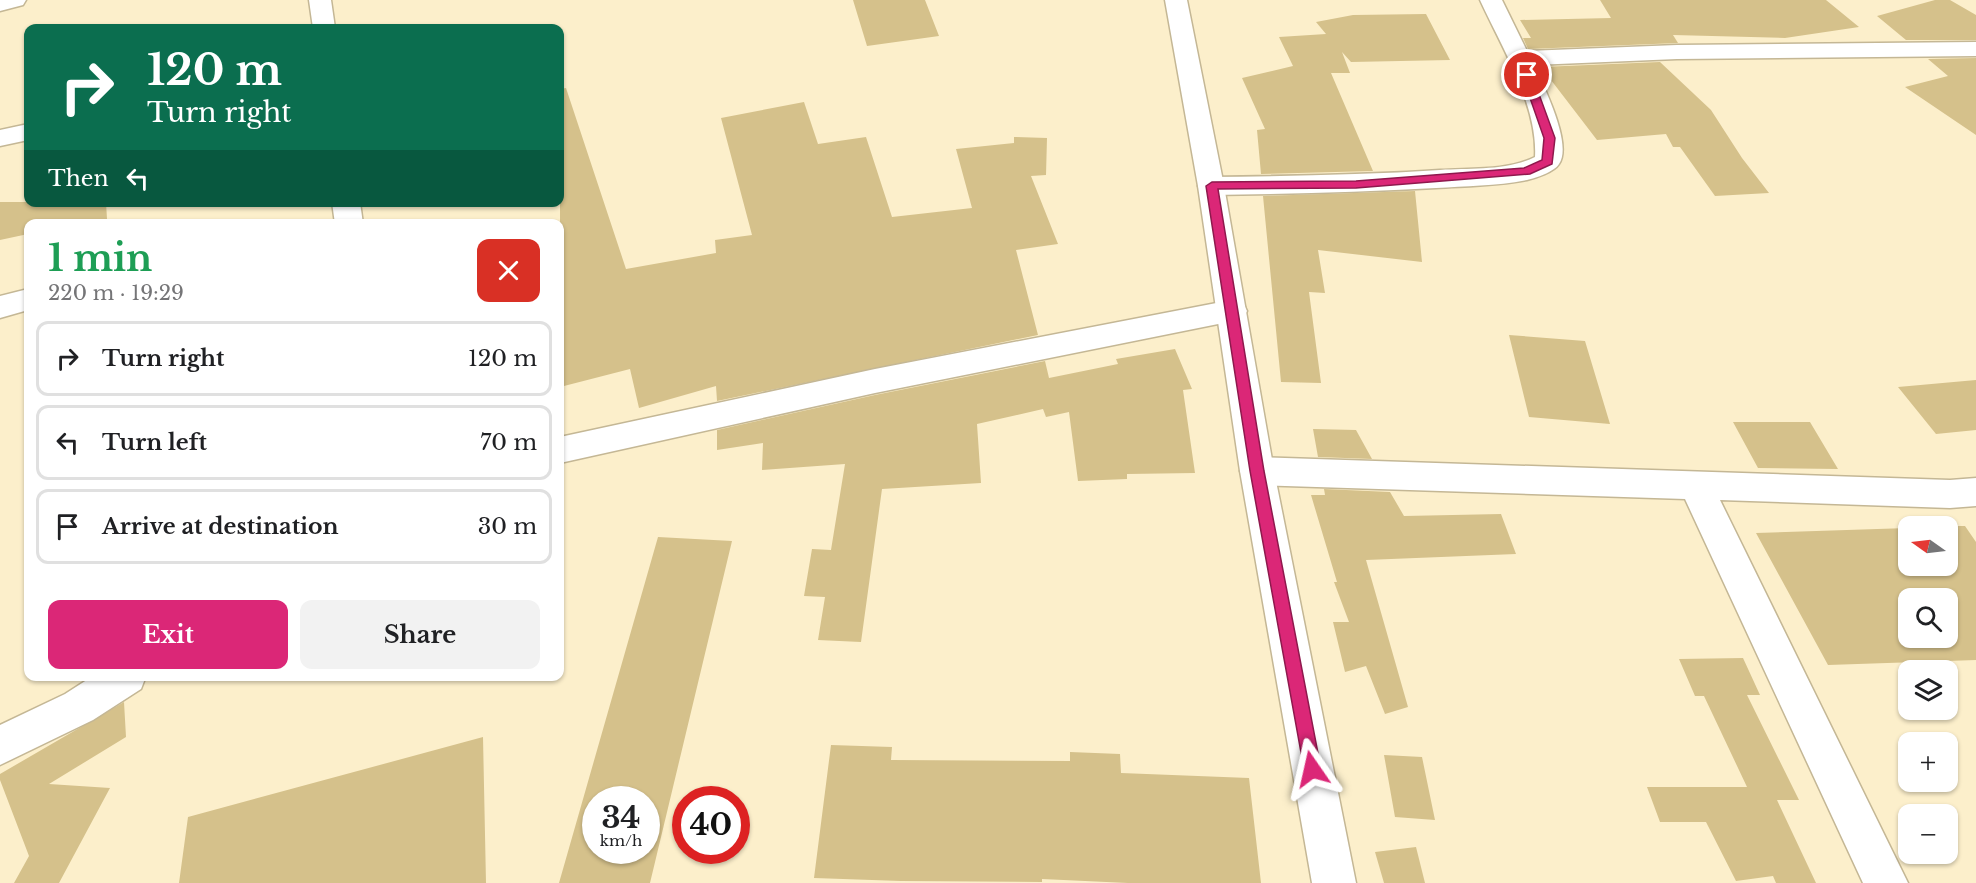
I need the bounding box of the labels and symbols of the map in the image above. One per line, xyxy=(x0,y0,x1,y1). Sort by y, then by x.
pin xyxy=(1501,49,1552,100)
north arrow xyxy=(1898,516,1958,576)
position arrow xyxy=(1280,737,1344,801)
speed limit sign: 40 xyxy=(672,786,750,864)

